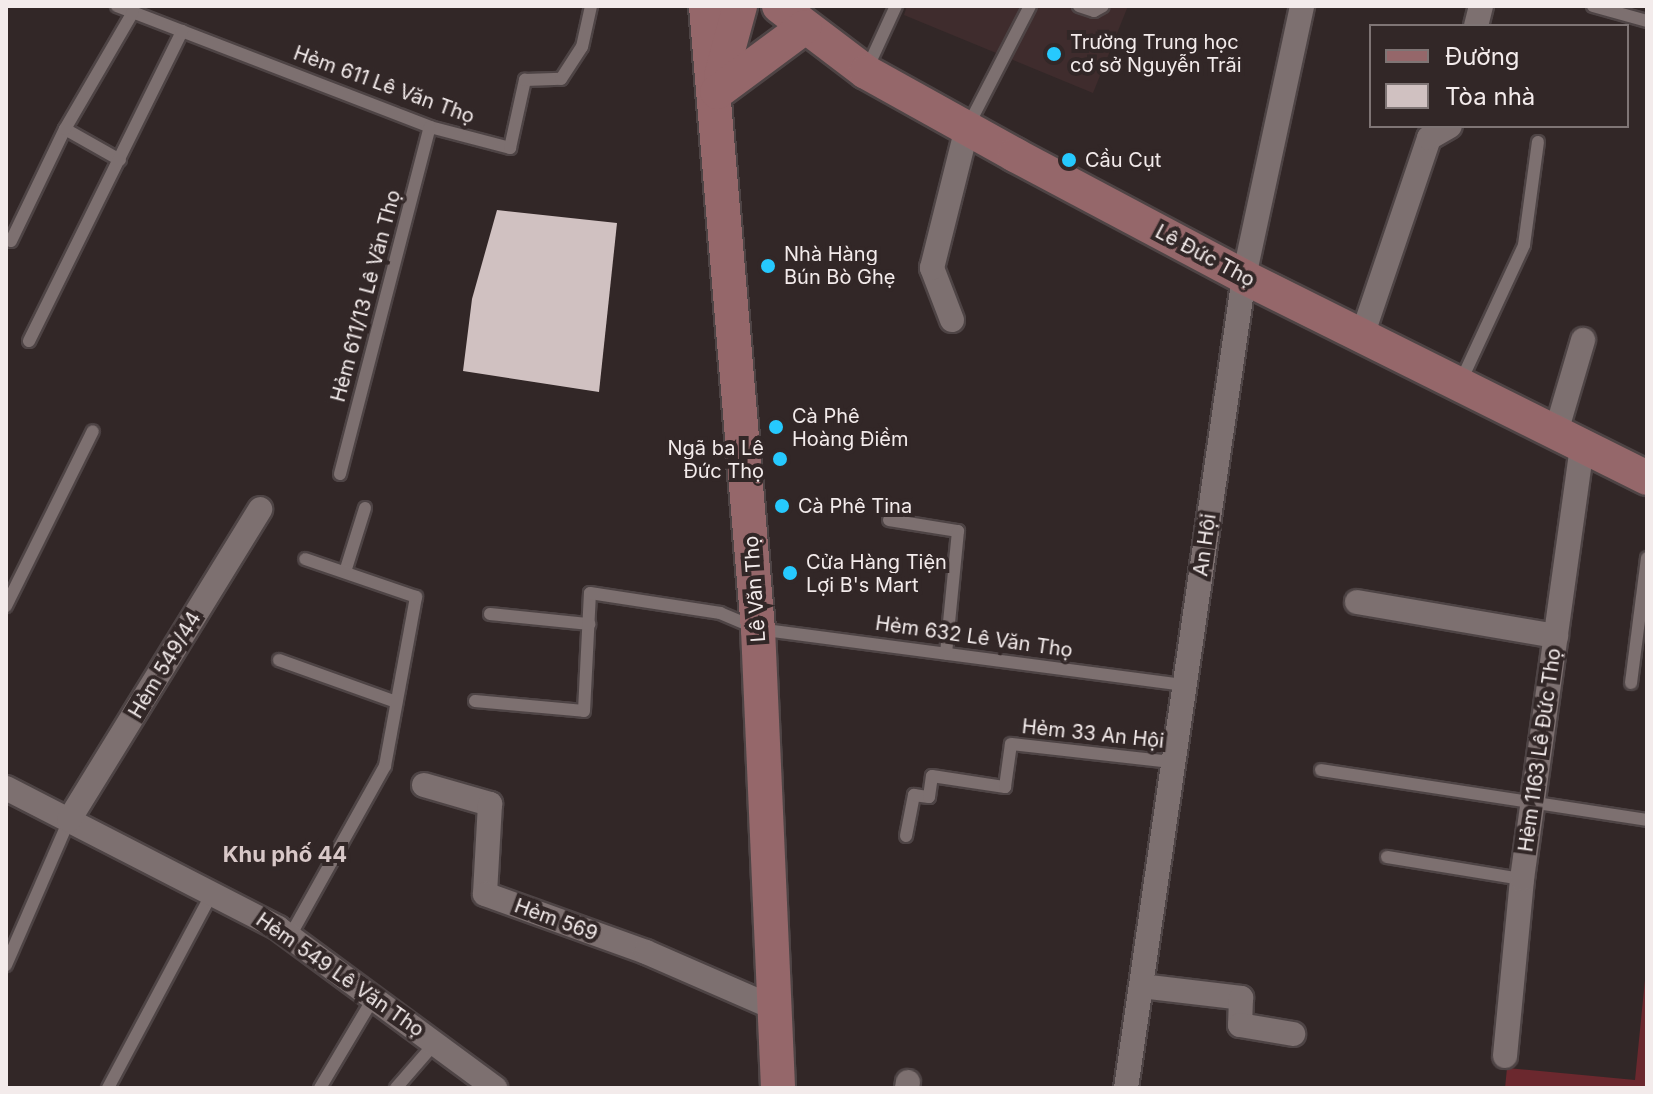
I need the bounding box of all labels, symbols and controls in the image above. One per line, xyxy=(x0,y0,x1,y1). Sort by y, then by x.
legend xyxy=(1369,24,1629,128)
place label: Trường Trung học cơ sở Nguyễn Trãi xyxy=(1070,30,1242,77)
street label: Hẻm 611 Lê Văn Thọ xyxy=(290,41,478,129)
text: Đường xyxy=(1445,42,1520,71)
marker: Trường Trung học cơ sở Nguyễn Trãi xyxy=(1045,45,1063,63)
text: Tòa nhà xyxy=(1445,82,1535,111)
place label: Cầu Cụt xyxy=(1085,148,1161,172)
marker: Cầu Cụt xyxy=(1060,151,1078,169)
street label: Hẻm 611/13 Lê Văn Thọ xyxy=(326,187,406,405)
street label: Lê Đức Thọ xyxy=(1151,220,1259,292)
place label: Nhà Hàng Bún Bò Ghẹ xyxy=(784,242,895,289)
marker: Nhà Hàng Bún Bò Ghẹ xyxy=(759,257,777,275)
place label: Cà Phê Hoàng Điềm xyxy=(792,404,908,451)
marker: Cà Phê Hoàng Điềm xyxy=(767,418,785,436)
place label: Ngã ba Lê Đức Thọ xyxy=(668,436,764,483)
marker: Ngã ba Lê Đức Thọ xyxy=(771,450,789,468)
place label: Cà Phê Tina xyxy=(798,494,912,518)
marker: Cà Phê Tina xyxy=(773,497,791,515)
street label: An Hội xyxy=(1189,512,1221,578)
street label: Lê Văn Thọ xyxy=(739,535,771,643)
place label: Cửa Hàng Tiện Lợi B's Mart xyxy=(806,550,947,597)
marker: Cửa Hàng Tiện Lợi B's Mart xyxy=(781,564,799,582)
street label: Hẻm 549/44 xyxy=(124,607,206,723)
street label: Hẻm 632 Lê Văn Thọ xyxy=(874,611,1074,663)
street label: Hẻm 1163 Lê Đức Thọ xyxy=(1514,647,1566,853)
street label: Hẻm 33 An Hội xyxy=(1021,715,1165,753)
district label: Khu phố 44 xyxy=(223,842,347,868)
street label: Hẻm 569 xyxy=(511,894,601,946)
street label: Hẻm 549 Lê Văn Thọ xyxy=(251,908,429,1042)

